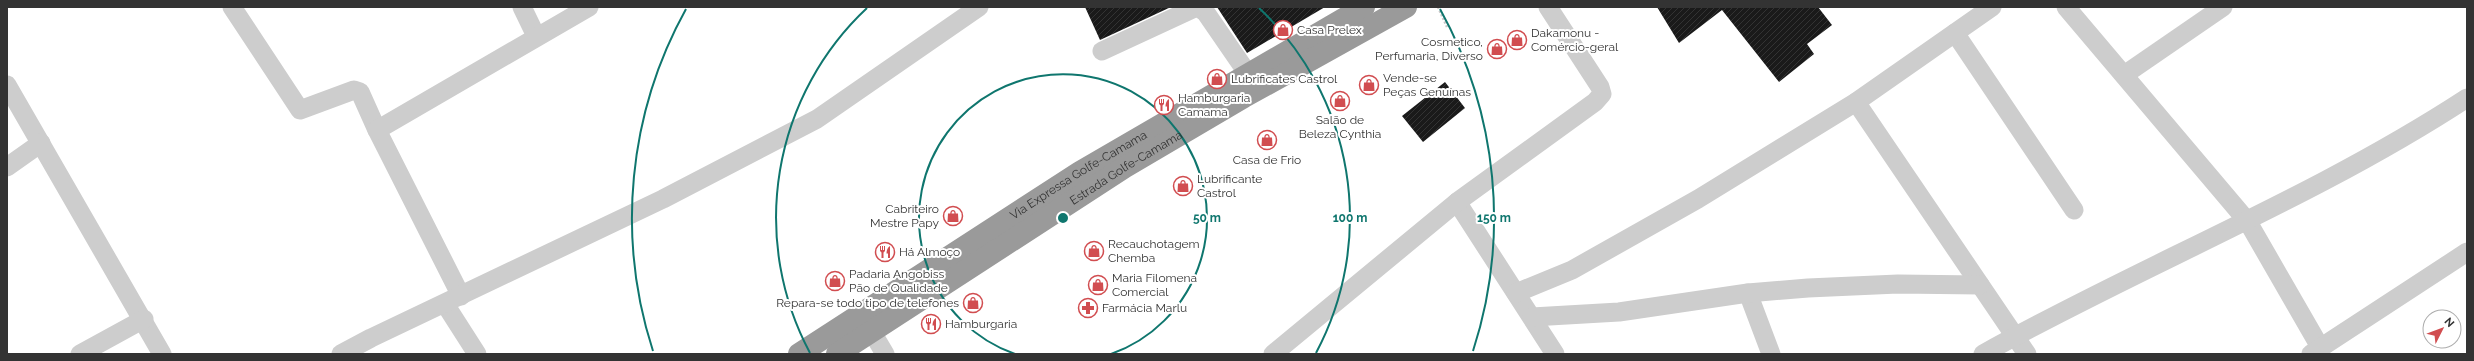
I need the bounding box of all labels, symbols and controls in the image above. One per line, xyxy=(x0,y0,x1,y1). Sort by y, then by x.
shop icon: Casa Prelex xyxy=(1272,19,1294,41)
place label: Casa Prelex xyxy=(1297,23,1362,37)
place label: Dakamonu - Comércio-geral xyxy=(1531,26,1619,54)
shop icon: Dakamonu - Comércio-geral xyxy=(1506,29,1528,51)
place label: Cosmetico, Perfumaria, Diverso xyxy=(1375,35,1483,63)
shop icon: Cosmetico, Perfumaria, Diverso xyxy=(1486,38,1508,60)
shop icon: Lubrificates Castrol xyxy=(1206,68,1228,90)
place label: Vende-se Peças Genuínas xyxy=(1383,71,1471,99)
place label: Lubrificates Castrol xyxy=(1231,72,1338,86)
shop icon: Vende-se Peças Genuínas xyxy=(1358,74,1380,96)
shop icon: Salão de Beleza Cynthia xyxy=(1329,90,1351,112)
place label: Hamburgaria Camama xyxy=(1178,91,1250,119)
restaurant icon: Hamburgaria Camama xyxy=(1153,94,1175,116)
place label: Salão de Beleza Cynthia xyxy=(1299,113,1381,141)
street label: Via Expressa Golfe-Camama xyxy=(1007,128,1150,222)
street label: Estrada Golfe-Camama xyxy=(1067,128,1185,208)
shop icon: Casa de Frio xyxy=(1256,129,1278,151)
place label: Casa de Frio xyxy=(1233,153,1301,167)
place label: Lubrificante Castrol xyxy=(1197,172,1262,200)
shop icon: Lubrificante Castrol xyxy=(1172,175,1194,197)
place label: Cabriteiro Mestre Papy xyxy=(870,202,939,230)
shop icon: Cabriteiro Mestre Papy xyxy=(942,205,964,227)
centre of rings xyxy=(1056,211,1070,225)
text: 50 m xyxy=(1193,211,1221,225)
text: 100 m xyxy=(1333,211,1367,225)
text: 150 m xyxy=(1477,211,1511,225)
place label: Recauchotagem Chemba xyxy=(1108,237,1200,265)
shop icon: Recauchotagem Chemba xyxy=(1083,240,1105,262)
restaurant icon: Há Almoço xyxy=(874,241,896,263)
place label: Há Almoço xyxy=(899,245,960,259)
place label: Padaria Angobiss Pão de Qualidade xyxy=(849,267,948,295)
shop icon: Padaria Angobiss Pão de Qualidade xyxy=(824,270,846,292)
place label: Maria Filomena Comercial xyxy=(1112,271,1197,299)
shop icon: Maria Filomena Comercial xyxy=(1087,274,1109,296)
shop icon: Repara-se todo tipo de telefones xyxy=(962,292,984,314)
place label: Repara-se todo tipo de telefones xyxy=(776,296,959,310)
pharmacy icon: Farmácia Marlu xyxy=(1077,297,1099,319)
place label: Farmácia Marlu xyxy=(1102,301,1187,315)
north arrow xyxy=(2422,309,2462,349)
restaurant icon: Hamburgaria xyxy=(920,313,942,335)
text: N xyxy=(2441,315,2457,330)
place label: Hamburgaria xyxy=(945,317,1017,331)

